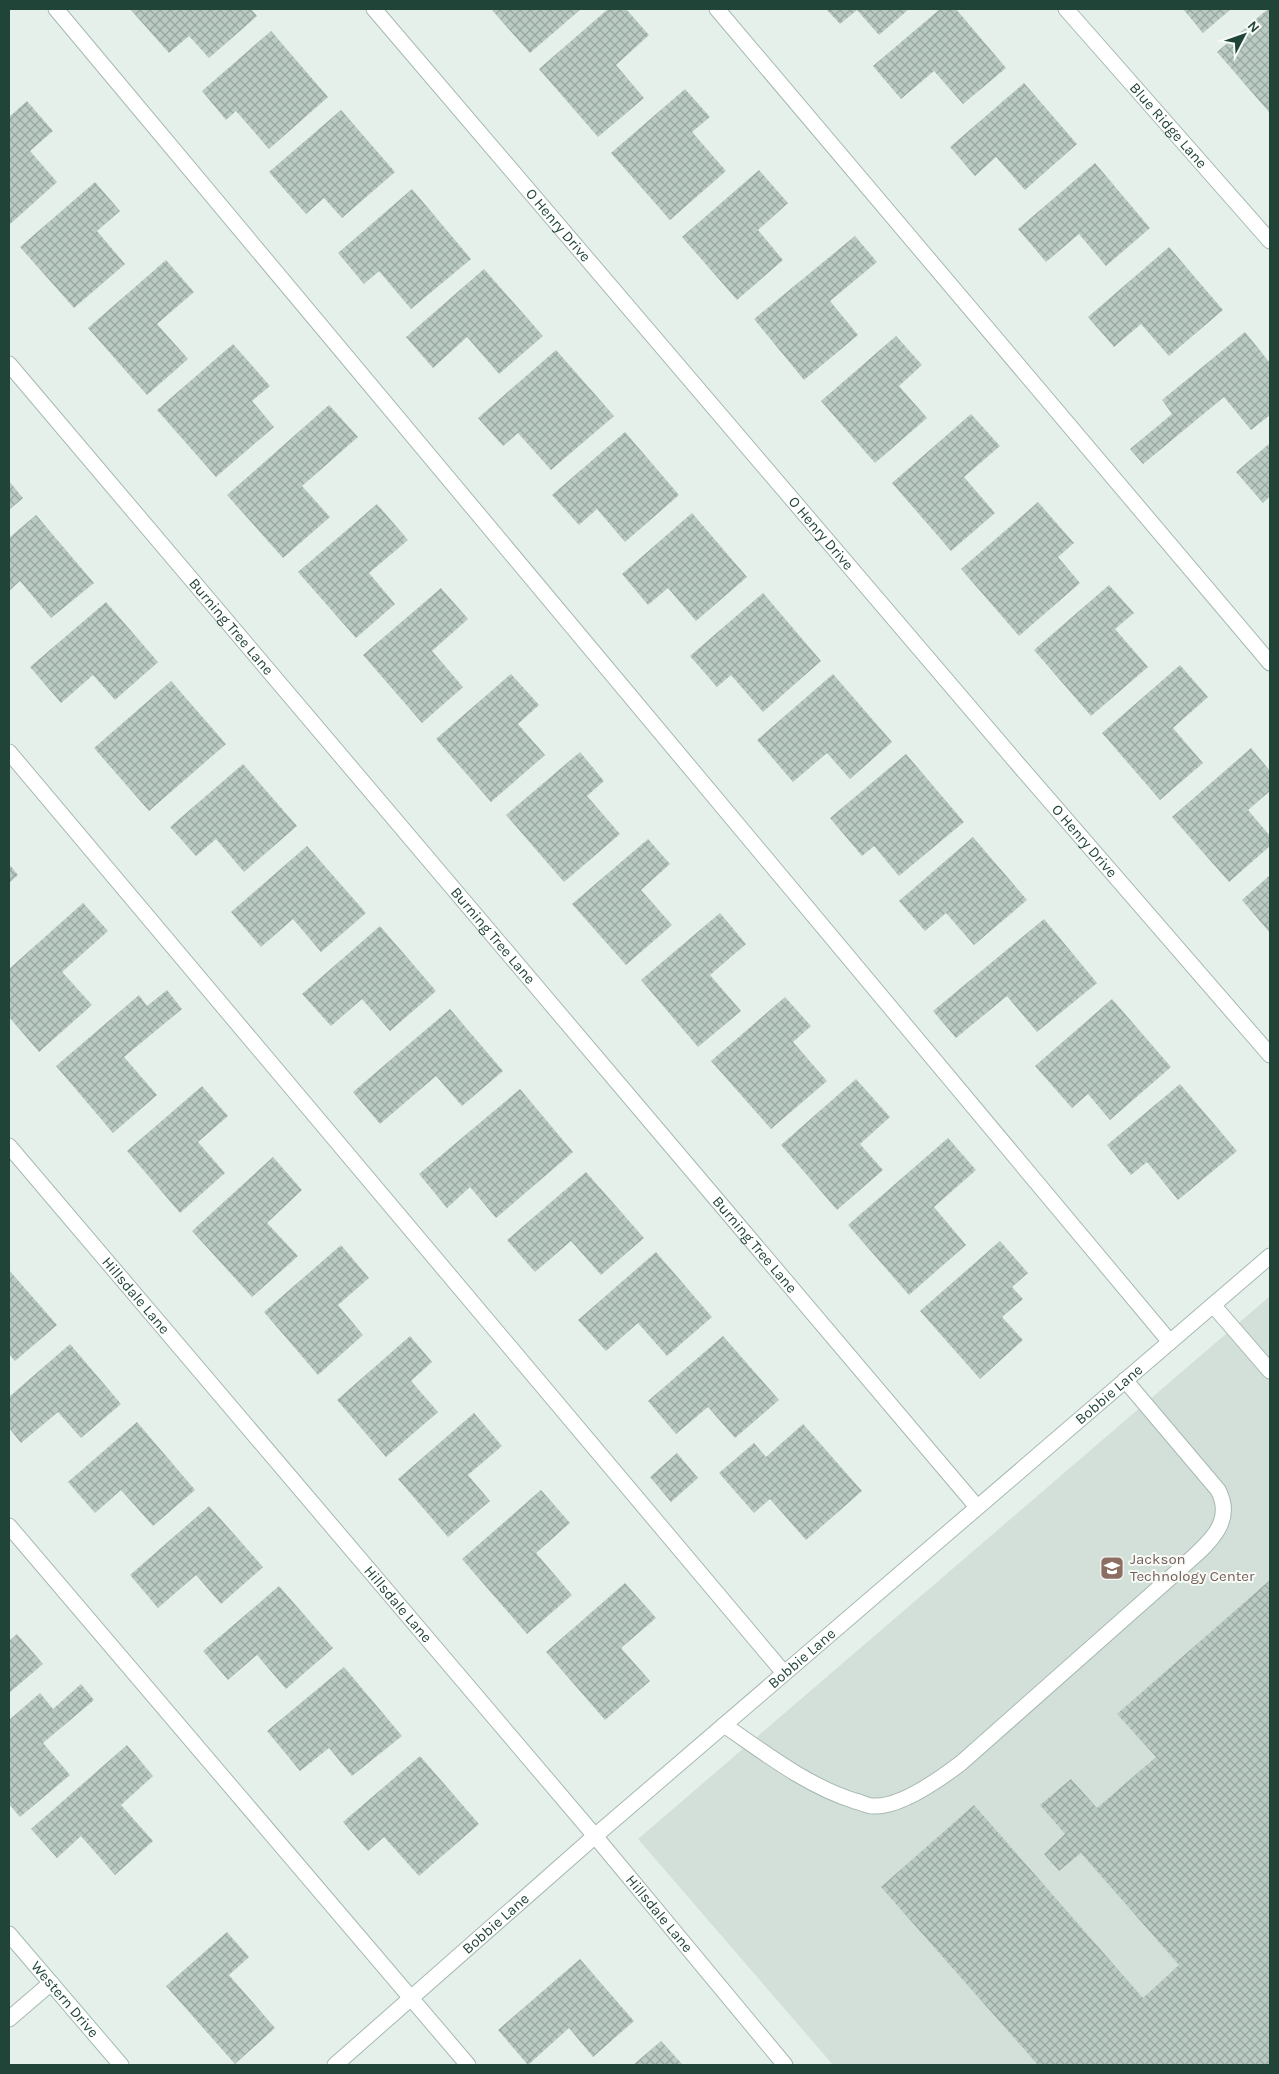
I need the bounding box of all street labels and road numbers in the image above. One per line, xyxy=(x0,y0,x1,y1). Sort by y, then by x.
street label: Blue Ridge Lane xyxy=(1126,79,1211,172)
street label: O Henry Drive xyxy=(522,185,595,266)
street label: O Henry Drive xyxy=(785,493,857,574)
street label: Burning Tree Lane xyxy=(185,574,277,679)
street label: O Henry Drive xyxy=(1048,801,1121,881)
street label: Burning Tree Lane xyxy=(447,883,539,988)
street label: Burning Tree Lane xyxy=(709,1192,801,1297)
street label: Hillsdale Lane xyxy=(98,1253,174,1338)
street label: Bobbie Lane xyxy=(1071,1361,1146,1428)
street label: Hillsdale Lane xyxy=(360,1562,436,1646)
street label: Bobbie Lane xyxy=(764,1624,839,1692)
street label: Hillsdale Lane xyxy=(622,1871,697,1956)
street label: Bobbie Lane xyxy=(458,1889,533,1958)
street label: Western Drive xyxy=(27,1957,103,2041)

